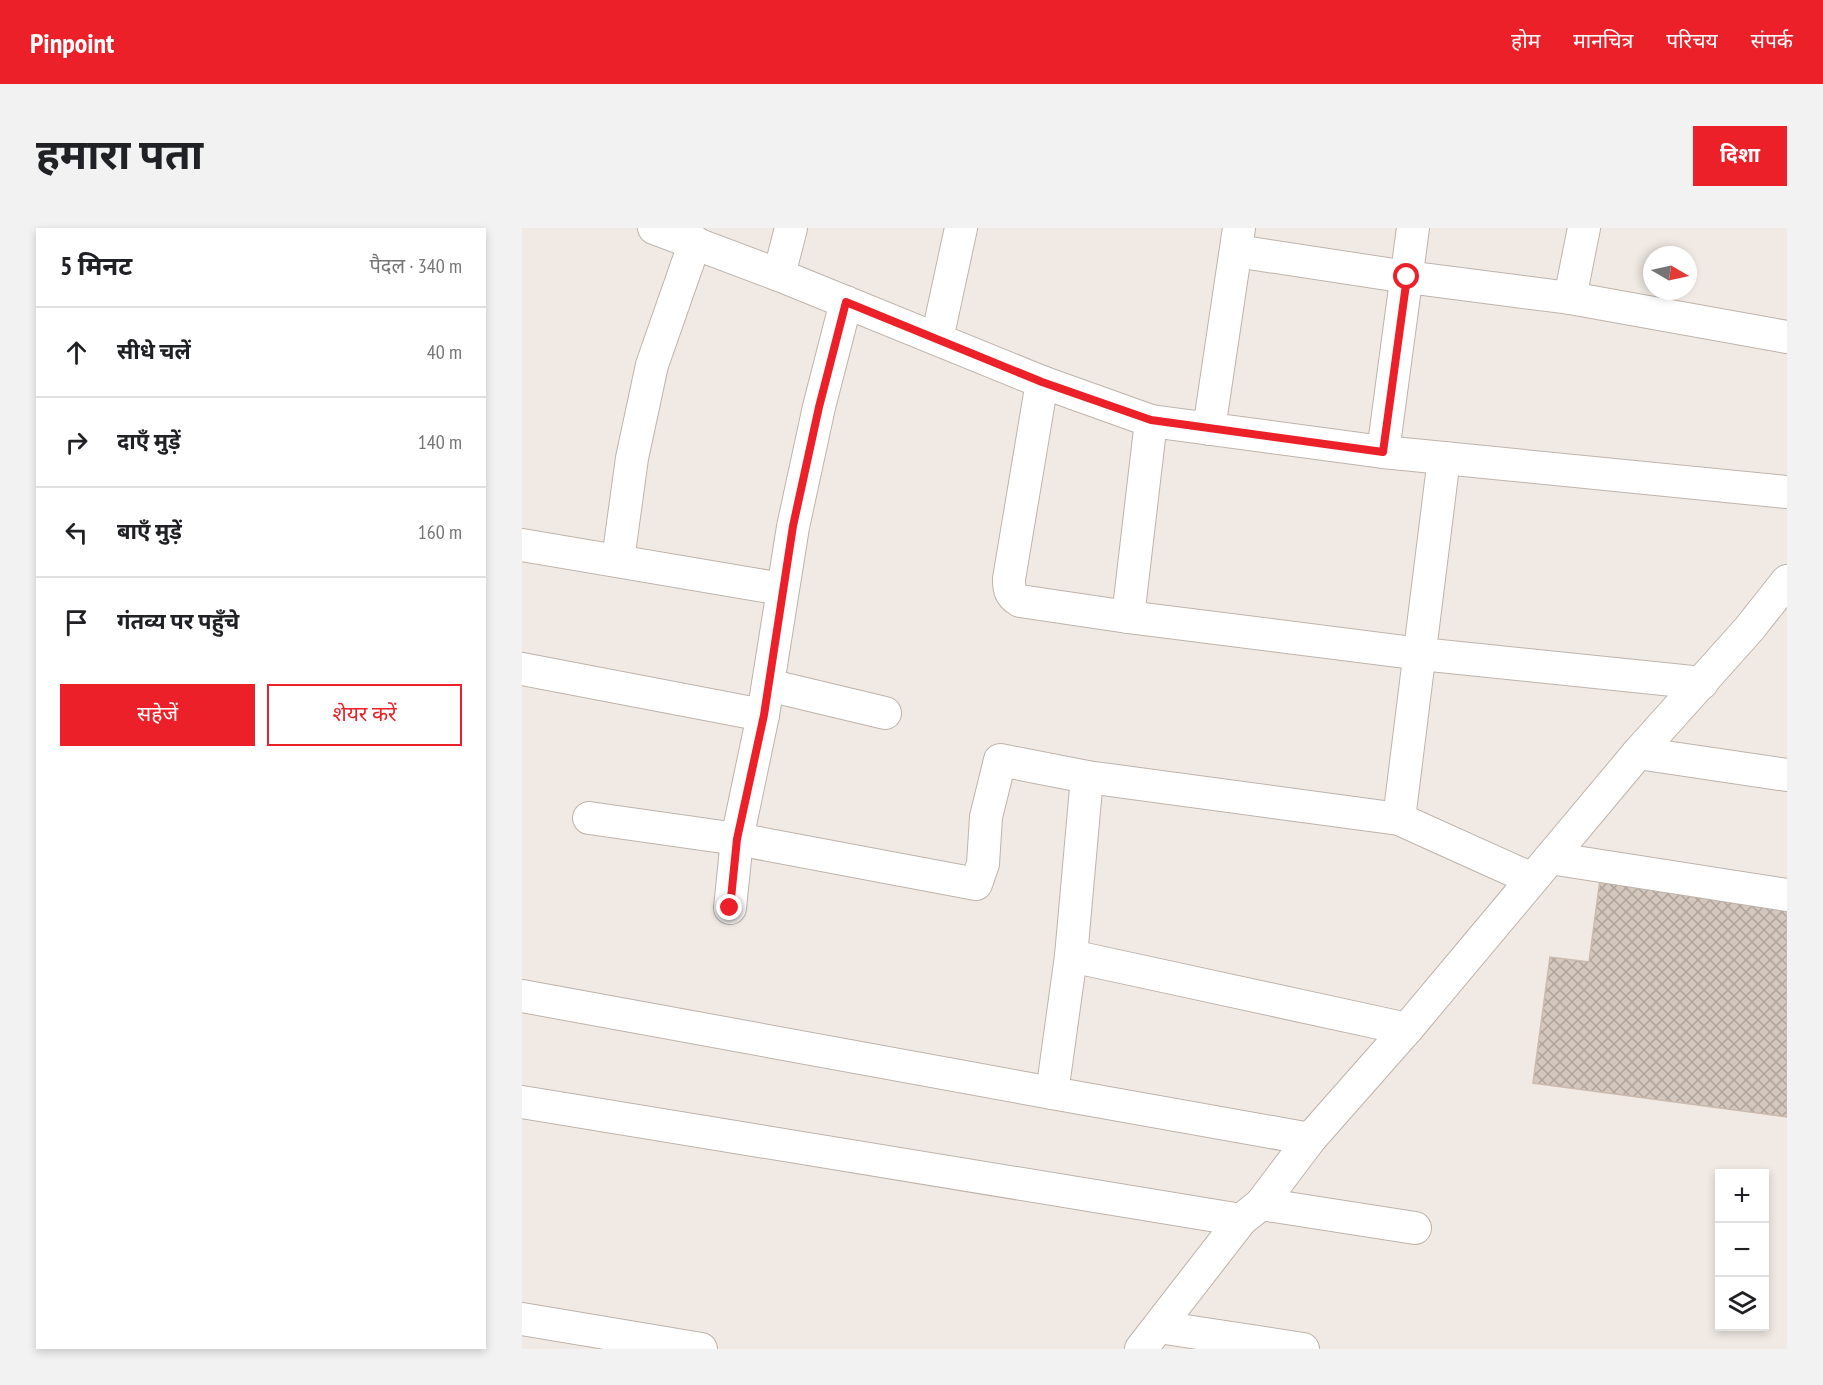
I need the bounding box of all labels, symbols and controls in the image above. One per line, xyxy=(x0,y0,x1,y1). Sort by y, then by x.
text: Pinpoint xyxy=(30,24,114,61)
text: होम xyxy=(1511,27,1540,54)
text: मानचित्र xyxy=(1573,27,1633,54)
text: परिचय xyxy=(1666,27,1718,54)
text: संपर्क xyxy=(1751,27,1793,54)
text: हमारा पता xyxy=(36,126,203,181)
button: दिशा xyxy=(1693,126,1787,186)
north arrow xyxy=(1643,246,1697,300)
text: 5 मिनट xyxy=(60,249,132,282)
text: पैदल · 340 m xyxy=(369,253,462,279)
route start xyxy=(1393,263,1419,289)
icon: ahead xyxy=(60,336,93,369)
text: सीधे चलें xyxy=(117,337,191,365)
text: 40 m xyxy=(427,339,462,365)
icon: right xyxy=(60,426,93,459)
text: दाएँ मुड़ें xyxy=(117,427,181,455)
text: 140 m xyxy=(418,429,462,455)
icon: left xyxy=(60,516,93,549)
text: बाएँ मुड़ें xyxy=(117,517,182,545)
text: 160 m xyxy=(418,519,462,545)
icon: arrive xyxy=(60,606,93,639)
text: गंतव्य पर पहुँचे xyxy=(117,607,239,635)
button: सहेजें xyxy=(60,684,255,746)
button: शेयर करें xyxy=(267,684,462,746)
route end xyxy=(716,894,742,920)
map controls xyxy=(1715,1169,1769,1331)
button: + xyxy=(1715,1169,1769,1223)
button: − xyxy=(1715,1223,1769,1277)
button: layers xyxy=(1715,1277,1769,1331)

